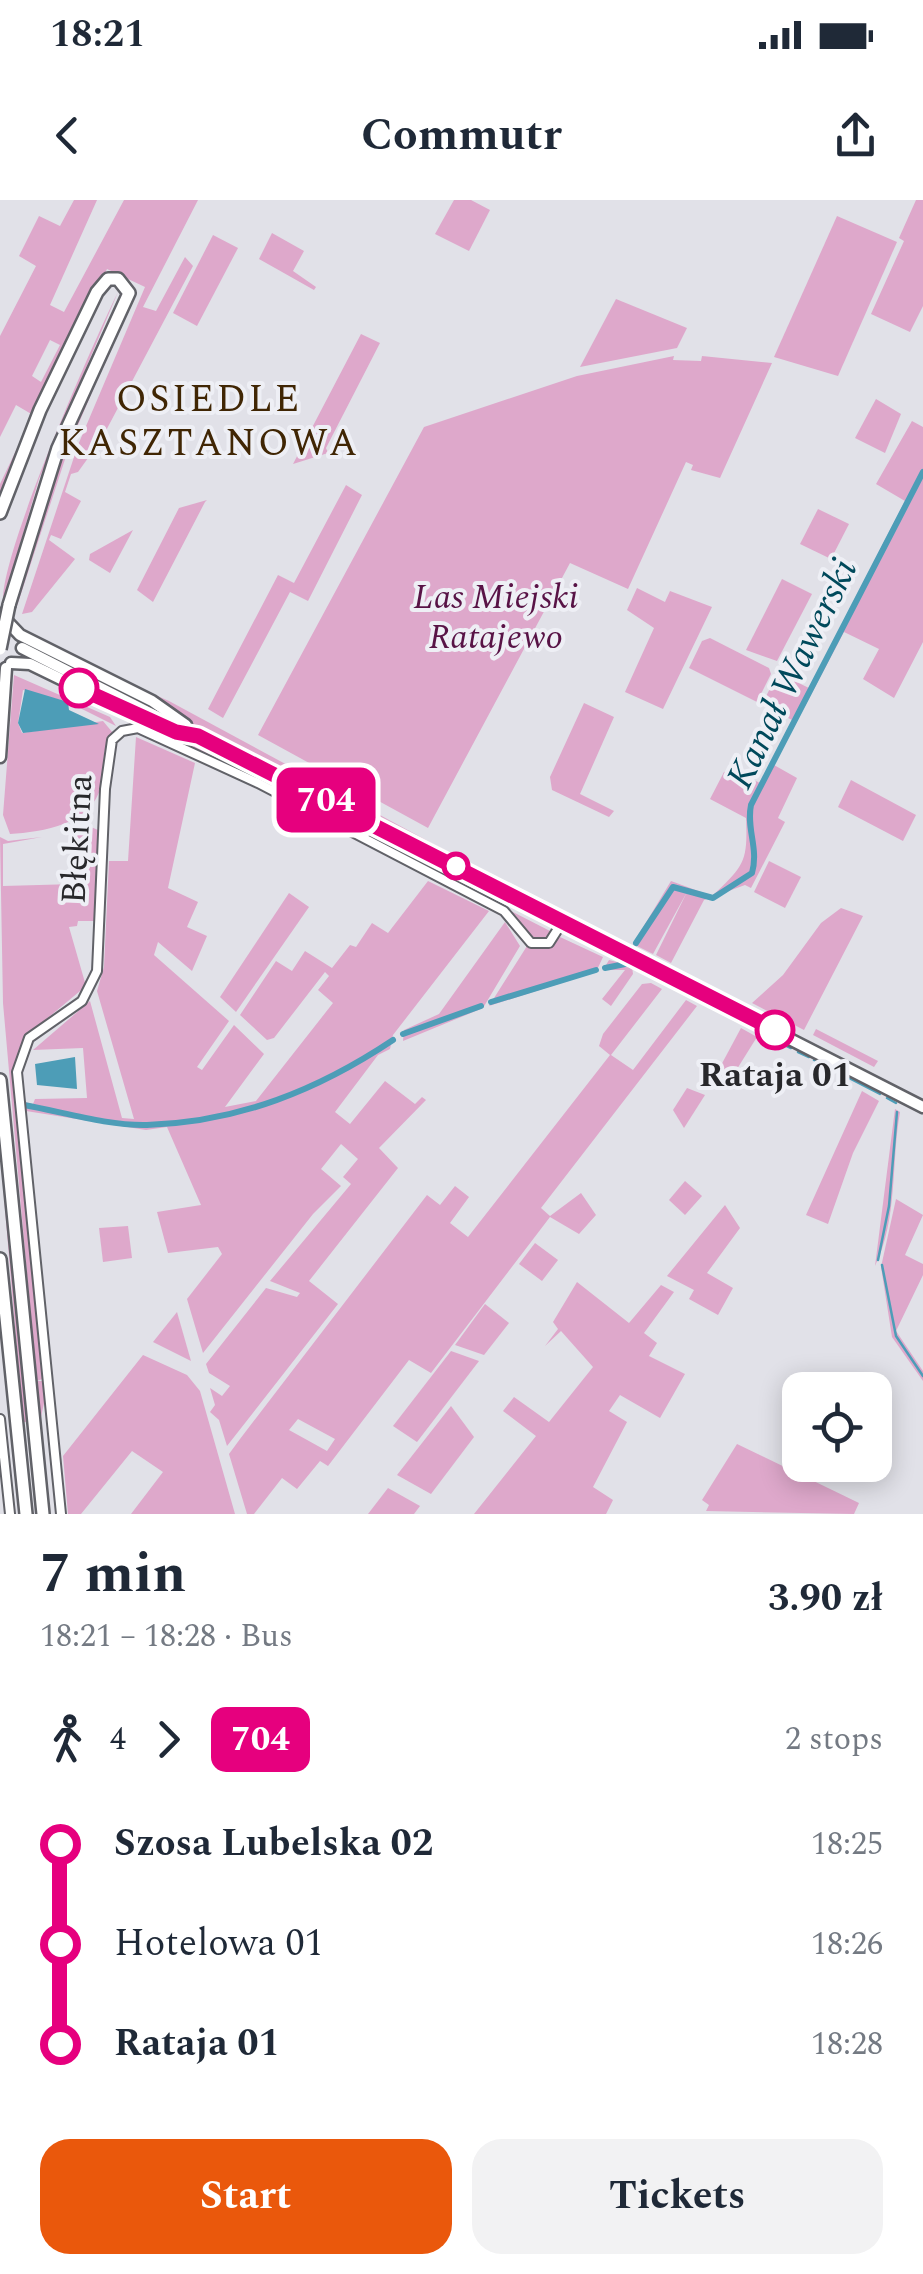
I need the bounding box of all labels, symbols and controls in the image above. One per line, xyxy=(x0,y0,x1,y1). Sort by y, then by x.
text: 18:21 xyxy=(50,6,145,64)
text: Commutr xyxy=(361,101,562,170)
icon: back xyxy=(40,108,95,163)
icon: share xyxy=(828,108,883,163)
district label: OSIEDLE KASZTANOWA xyxy=(58,371,360,473)
water label: Kanał Wawerski xyxy=(712,549,874,799)
park label: Las Miejski Ratajewo xyxy=(413,571,579,664)
unlabelled marker xyxy=(60,669,98,707)
line badge: 704 xyxy=(268,768,384,832)
street label: Błękitna xyxy=(48,773,107,905)
text: 704 xyxy=(297,774,355,827)
unlabelled marker xyxy=(443,853,469,879)
marker: Rataja 01 xyxy=(756,1011,794,1049)
place label: Rataja 01 xyxy=(699,1049,851,1102)
map controls xyxy=(782,1372,892,1482)
button: locate xyxy=(782,1372,892,1482)
text: 7 min xyxy=(40,1533,186,1616)
text: 3.90 zł xyxy=(768,1570,883,1628)
text: 18:21 – 18:28 · Bus xyxy=(40,1612,293,1661)
icon: walk xyxy=(40,1712,95,1767)
icon: forward xyxy=(141,1712,196,1767)
text: 704 xyxy=(231,1713,290,1766)
text: 4 xyxy=(110,1715,126,1764)
text: 2 stops xyxy=(785,1715,883,1764)
text: Szosa Lubelska 02 xyxy=(114,1815,433,1873)
text: 18:25 xyxy=(811,1820,883,1869)
text: Hotelowa 01 xyxy=(114,1915,324,1973)
text: 18:26 xyxy=(811,1920,883,1969)
text: Rataja 01 xyxy=(114,2015,280,2073)
text: 18:28 xyxy=(811,2020,883,2069)
button: Start xyxy=(40,2139,452,2254)
button: Tickets xyxy=(472,2139,883,2254)

